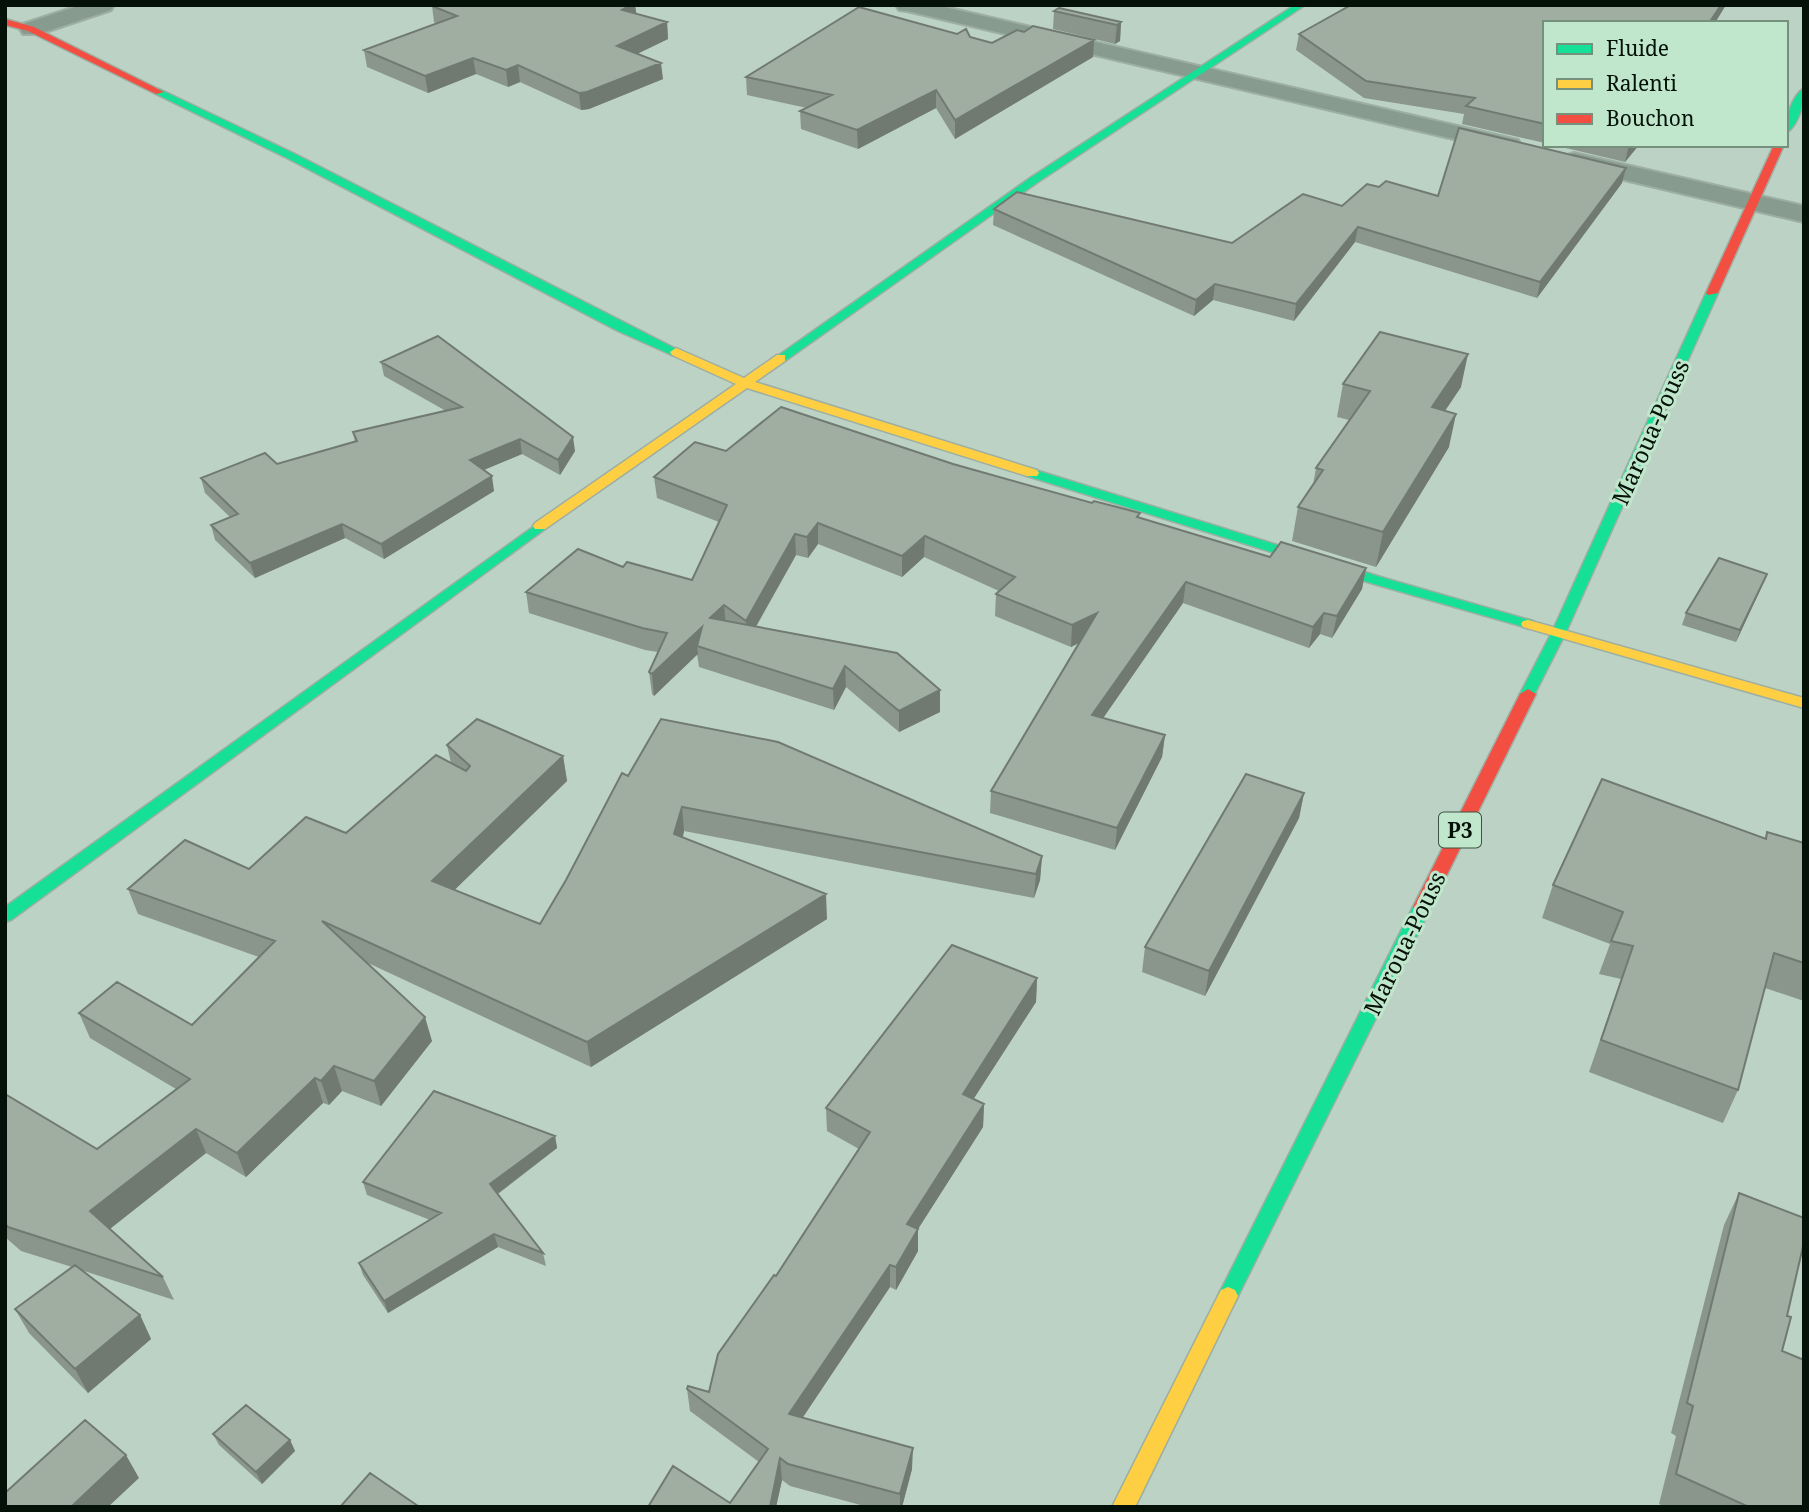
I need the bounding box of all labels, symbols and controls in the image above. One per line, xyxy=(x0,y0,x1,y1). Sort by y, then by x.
legend xyxy=(1543,21,1788,147)
text: Fluide xyxy=(1606,34,1669,62)
text: Ralenti xyxy=(1606,69,1677,97)
text: Bouchon xyxy=(1606,104,1695,132)
street label: Maroua-Pouss xyxy=(1604,354,1696,510)
road number: P3 xyxy=(1439,812,1481,848)
street label: Maroua-Pouss xyxy=(1355,866,1453,1020)

